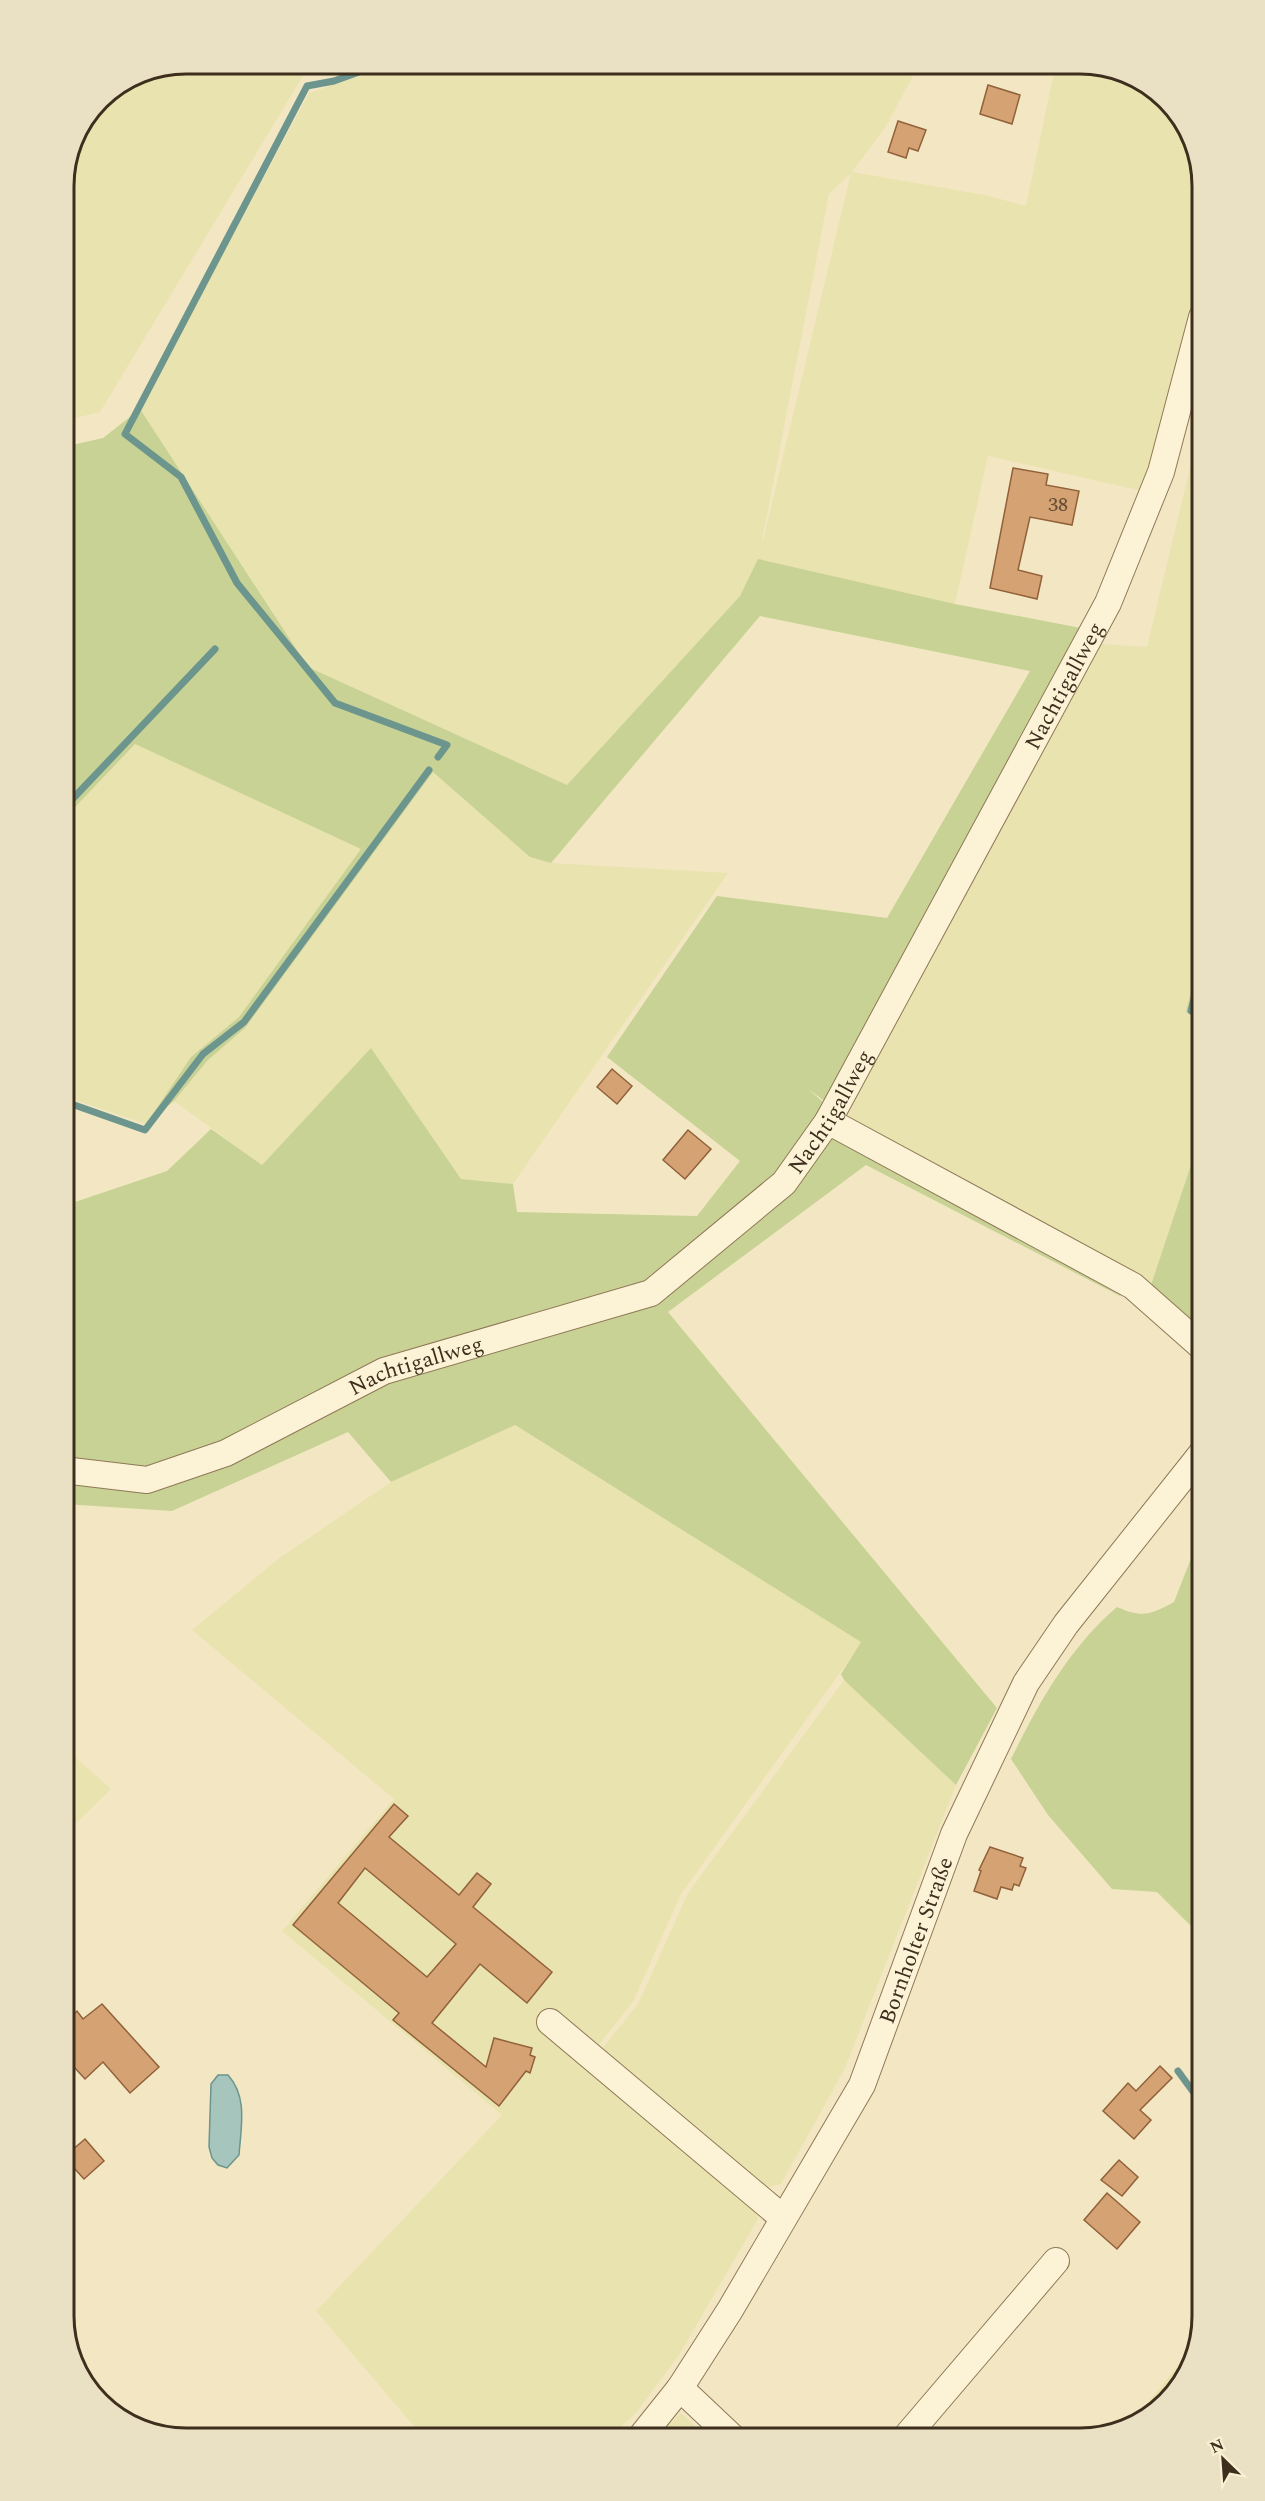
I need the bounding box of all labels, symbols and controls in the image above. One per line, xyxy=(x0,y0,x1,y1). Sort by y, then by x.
house number: 38 xyxy=(1048,490,1068,520)
street label: Nachtigallweg xyxy=(1017,616,1113,756)
street label: Nachtigallweg xyxy=(780,1044,882,1181)
street label: Nachtigallweg xyxy=(343,1328,487,1405)
street label: Bornholter Straße xyxy=(871,1852,962,2029)
north arrow xyxy=(1193,2429,1253,2489)
text: N xyxy=(1206,2433,1228,2460)

